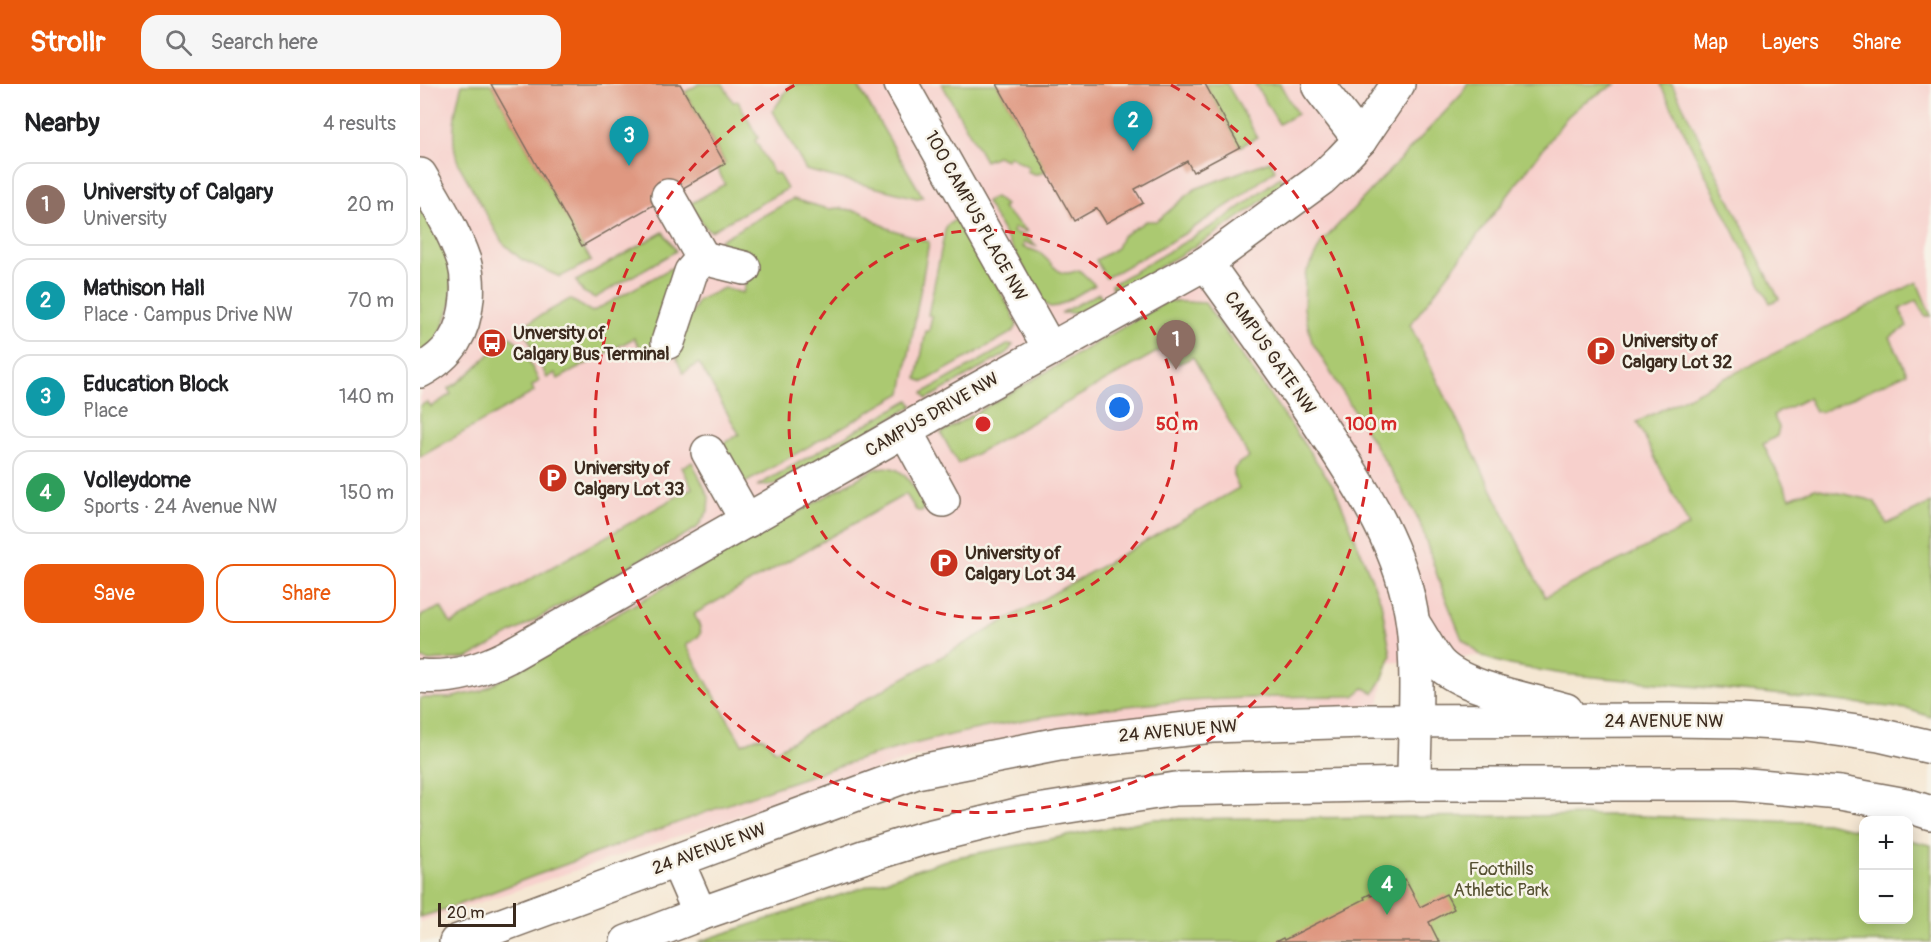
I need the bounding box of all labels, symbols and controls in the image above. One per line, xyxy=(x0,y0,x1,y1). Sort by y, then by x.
search box xyxy=(141,15,561,69)
text: Strollr xyxy=(30,25,105,60)
icon: search xyxy=(162,26,195,59)
text: Search here xyxy=(210,28,318,56)
text: Map xyxy=(1693,29,1728,56)
text: Layers xyxy=(1761,29,1819,56)
text: Share xyxy=(1852,29,1901,56)
pin: 2 xyxy=(1114,101,1152,151)
text: Nearby xyxy=(24,107,100,139)
text: 4 results xyxy=(323,111,396,136)
pin: 3 xyxy=(610,116,648,166)
street label: 100 CAMPUS PLACE NW xyxy=(920,127,1032,305)
text: University of Calgary xyxy=(83,178,273,206)
text: 1 xyxy=(42,192,49,217)
text: 20 m xyxy=(347,192,394,217)
text: University xyxy=(83,206,167,231)
text: Mathison Hall xyxy=(83,274,205,302)
street label: CAMPUS GATE NW xyxy=(1219,287,1321,419)
text: 2 xyxy=(40,288,51,313)
text: 70 m xyxy=(348,288,394,313)
text: Place · Campus Drive NW xyxy=(83,302,293,327)
pin: 1 xyxy=(1156,320,1196,370)
place label: Unversity of Calgary Bus Terminal xyxy=(513,322,669,366)
bus stop icon: Unversity of Calgary Bus Terminal xyxy=(476,327,508,359)
place label: University of Calgary Lot 32 xyxy=(1622,330,1732,374)
parking icon: University of Calgary Lot 32 xyxy=(1585,335,1617,367)
street label: CAMPUS DRIVE NW xyxy=(861,367,1003,463)
text: Education Block xyxy=(83,370,229,398)
text: 3 xyxy=(40,384,51,409)
text: 140 m xyxy=(339,384,394,409)
your location xyxy=(1105,393,1134,422)
text: Place xyxy=(83,398,128,423)
text: 50 m xyxy=(1156,413,1198,436)
text: 100 m xyxy=(1345,413,1397,436)
centre of rings xyxy=(973,414,993,434)
place label: University of Calgary Lot 33 xyxy=(574,457,684,501)
parking icon: University of Calgary Lot 33 xyxy=(537,462,569,494)
text: Volleydome xyxy=(83,466,191,494)
text: 4 xyxy=(40,480,51,505)
text: 150 m xyxy=(340,480,394,505)
text: Sports · 24 Avenue NW xyxy=(83,494,278,519)
place label: University of Calgary Lot 34 xyxy=(965,542,1076,586)
parking icon: University of Calgary Lot 34 xyxy=(928,547,960,579)
button: Save xyxy=(24,564,204,623)
button: Share xyxy=(216,564,396,623)
street label: 24 AVENUE NW xyxy=(1604,710,1724,733)
street label: 24 AVENUE NW xyxy=(1118,714,1238,748)
map controls xyxy=(1859,816,1913,924)
button: + xyxy=(1859,816,1913,870)
street label: 24 AVENUE NW xyxy=(649,818,769,880)
park label: Foothills Athletic Park xyxy=(1453,858,1549,902)
pin: 4 xyxy=(1368,866,1406,915)
button: − xyxy=(1859,870,1913,924)
scale bar xyxy=(438,900,516,928)
text: 20 m xyxy=(447,903,485,923)

